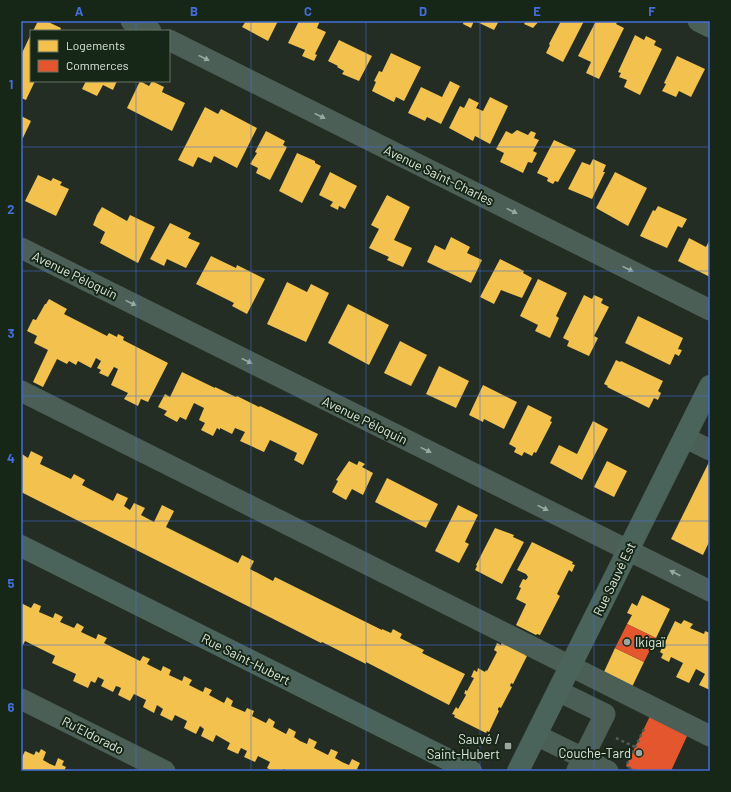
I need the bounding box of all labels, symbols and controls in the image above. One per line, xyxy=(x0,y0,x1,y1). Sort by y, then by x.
text: A xyxy=(75,3,84,19)
text: B xyxy=(190,3,198,19)
text: C xyxy=(304,3,312,19)
text: D xyxy=(419,3,427,19)
text: E xyxy=(533,3,541,19)
text: F xyxy=(648,3,656,19)
legend xyxy=(30,30,170,82)
text: Logements xyxy=(66,38,125,52)
one-way arrow xyxy=(198,54,210,61)
text: Commerces xyxy=(66,58,129,72)
text: 1 xyxy=(9,76,13,92)
one-way arrow xyxy=(315,112,326,119)
street label: Avenue Saint-Charles xyxy=(381,141,497,209)
text: 2 xyxy=(7,201,15,217)
one-way arrow xyxy=(506,208,518,214)
street label: Avenue Péloquin xyxy=(30,247,120,303)
one-way arrow xyxy=(622,266,634,272)
one-way arrow xyxy=(125,300,137,306)
text: 3 xyxy=(7,325,15,341)
one-way arrow xyxy=(242,358,253,364)
street label: Avenue Péloquin xyxy=(320,392,410,448)
one-way arrow xyxy=(421,447,432,453)
text: 4 xyxy=(7,450,15,466)
one-way arrow xyxy=(537,505,549,511)
street label: Rue Sauvé Est xyxy=(589,540,639,618)
one-way arrow xyxy=(669,570,681,577)
text: 5 xyxy=(7,575,15,591)
street label: Rue Saint-Hubert xyxy=(199,630,293,688)
place label: Ikigaï xyxy=(635,634,666,650)
marker: Ikigaï xyxy=(622,637,632,647)
text: 6 xyxy=(8,699,15,715)
street label: Ru’Eldorado xyxy=(59,713,127,757)
place label: Sauvé / Saint-Hubert xyxy=(427,731,500,762)
marker: Sauvé / Saint-Hubert xyxy=(503,741,513,751)
place label: Couche-Tard xyxy=(558,745,631,761)
marker: Couche-Tard xyxy=(634,748,644,758)

